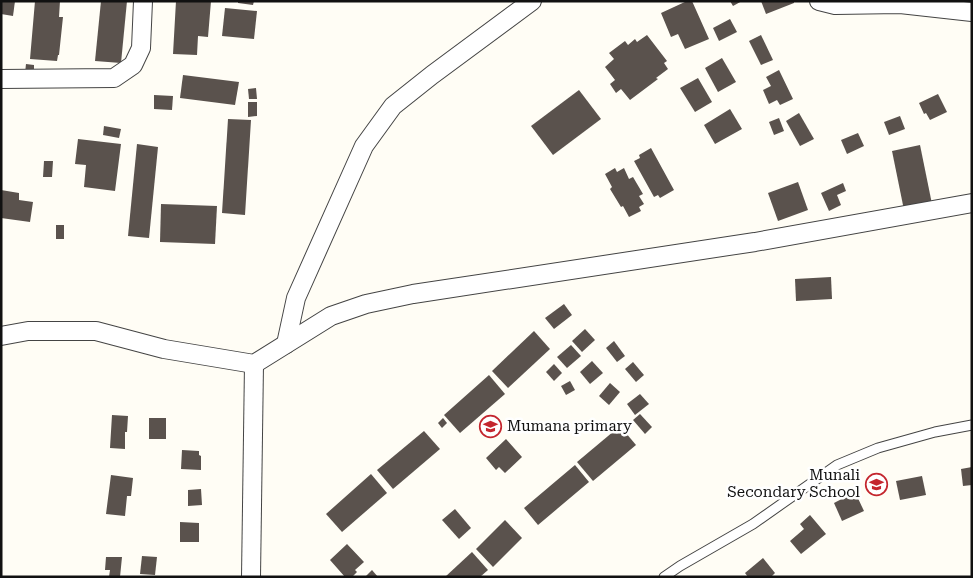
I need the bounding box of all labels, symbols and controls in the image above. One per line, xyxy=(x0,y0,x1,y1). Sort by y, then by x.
school or university icon: Mumana primary xyxy=(479,414,503,438)
place label: Mumana primary xyxy=(507,417,632,435)
place label: Munali Secondary School xyxy=(727,466,860,501)
school or university icon: Munali Secondary School xyxy=(864,472,888,496)

